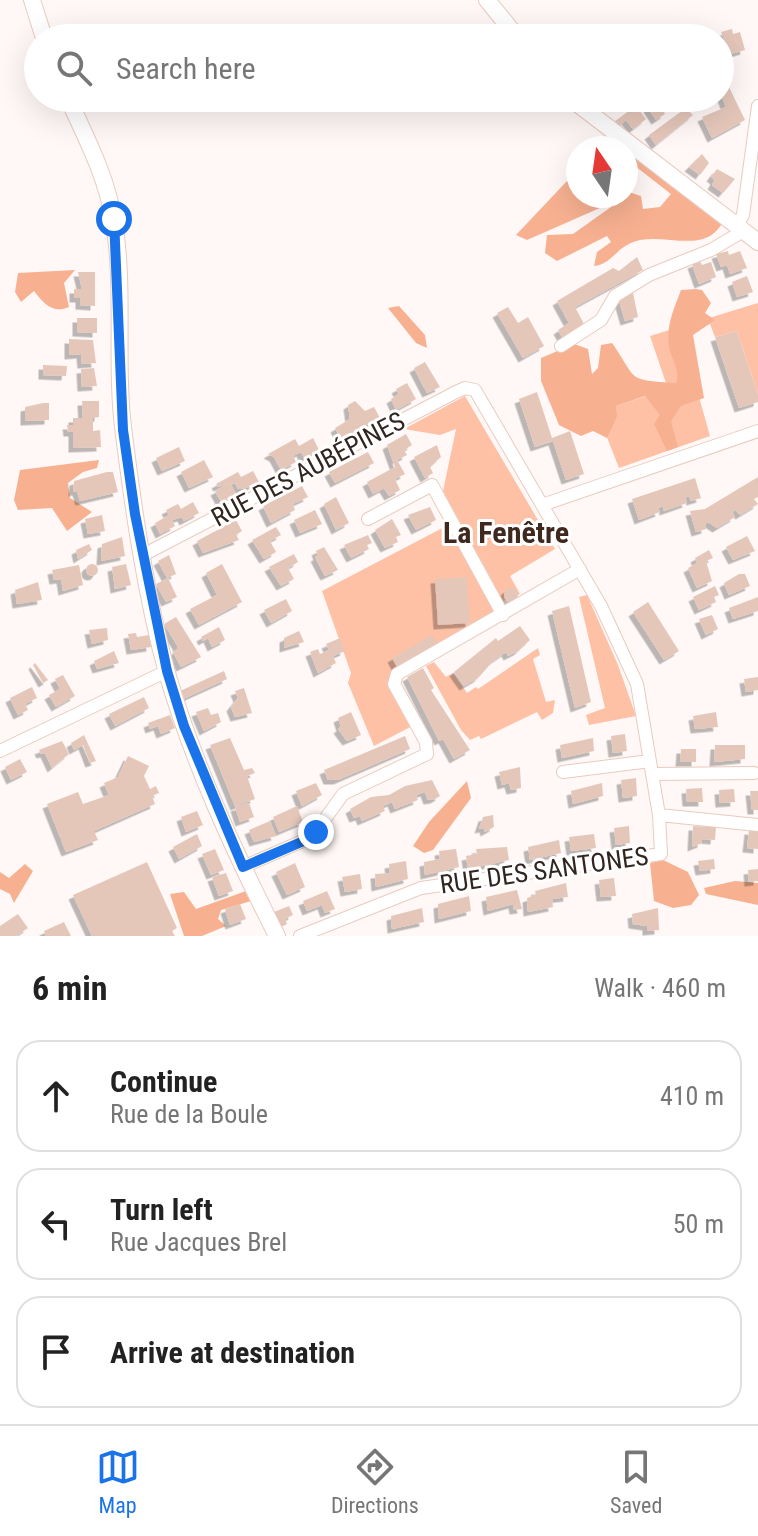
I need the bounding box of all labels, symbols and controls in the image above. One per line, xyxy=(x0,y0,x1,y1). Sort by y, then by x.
search box xyxy=(24,24,734,112)
icon: search xyxy=(52,46,96,90)
text: Search here xyxy=(116,51,256,86)
north arrow xyxy=(566,136,638,208)
route start xyxy=(96,201,132,237)
street label: RUE DES AUBÉPINES xyxy=(206,405,410,533)
district label: La Fenêtre xyxy=(443,515,569,550)
route end xyxy=(298,814,334,850)
street label: RUE DES SANTONES xyxy=(438,841,650,899)
text: 6 min xyxy=(32,968,108,1008)
text: Walk · 460 m xyxy=(594,973,726,1003)
text: Continue xyxy=(110,1064,217,1099)
icon: ahead xyxy=(34,1074,78,1118)
text: 410 m xyxy=(660,1081,724,1111)
text: Rue de la Boule xyxy=(110,1099,268,1129)
text: Turn left xyxy=(110,1192,213,1227)
icon: left xyxy=(34,1202,78,1246)
text: 50 m xyxy=(673,1209,724,1239)
text: Rue Jacques Brel xyxy=(110,1227,287,1257)
icon: arrive xyxy=(34,1330,78,1374)
text: Arrive at destination xyxy=(110,1335,355,1370)
tab: Map xyxy=(96,1445,140,1518)
tab: Directions xyxy=(331,1445,419,1518)
tab: Saved xyxy=(610,1445,662,1518)

